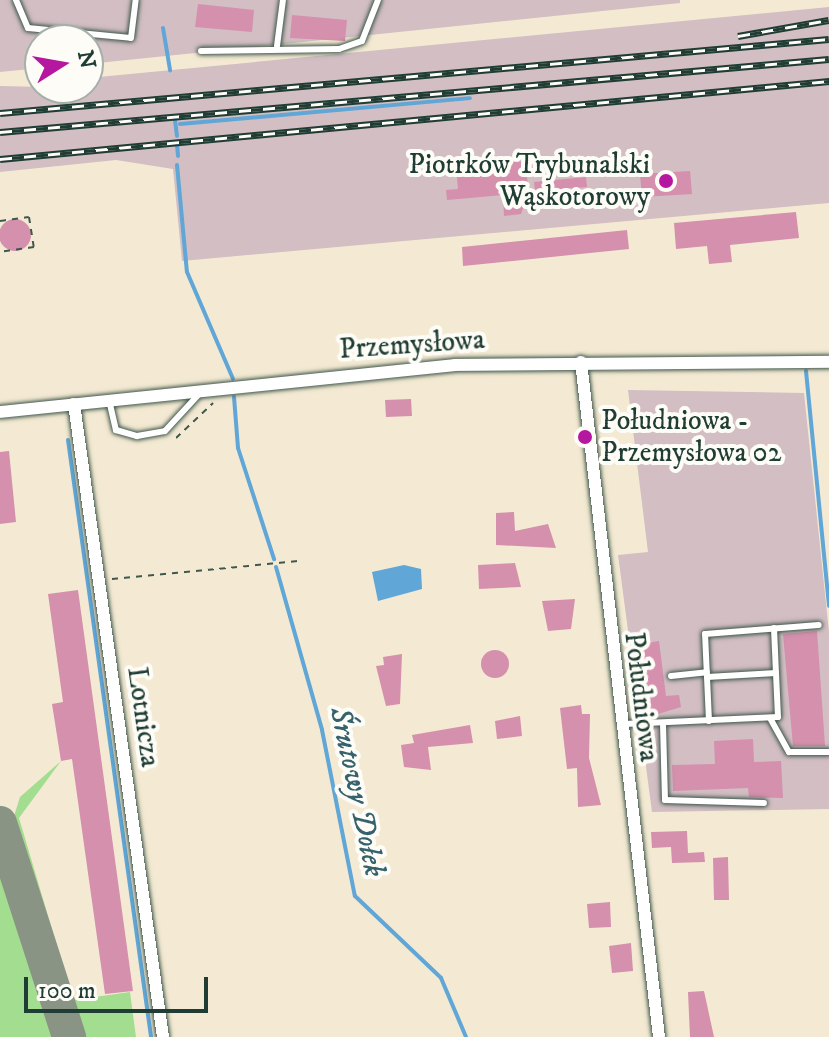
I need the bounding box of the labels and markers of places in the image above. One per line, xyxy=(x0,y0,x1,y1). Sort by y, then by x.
place label: Piotrków Trybunalski Wąskotorowy xyxy=(409,148,650,214)
marker: Piotrków Trybunalski Wąskotorowy xyxy=(657,172,675,190)
place label: Południowa - Przemysłowa 02 xyxy=(601,404,781,470)
marker: Południowa - Przemysłowa 02 xyxy=(576,428,594,446)

